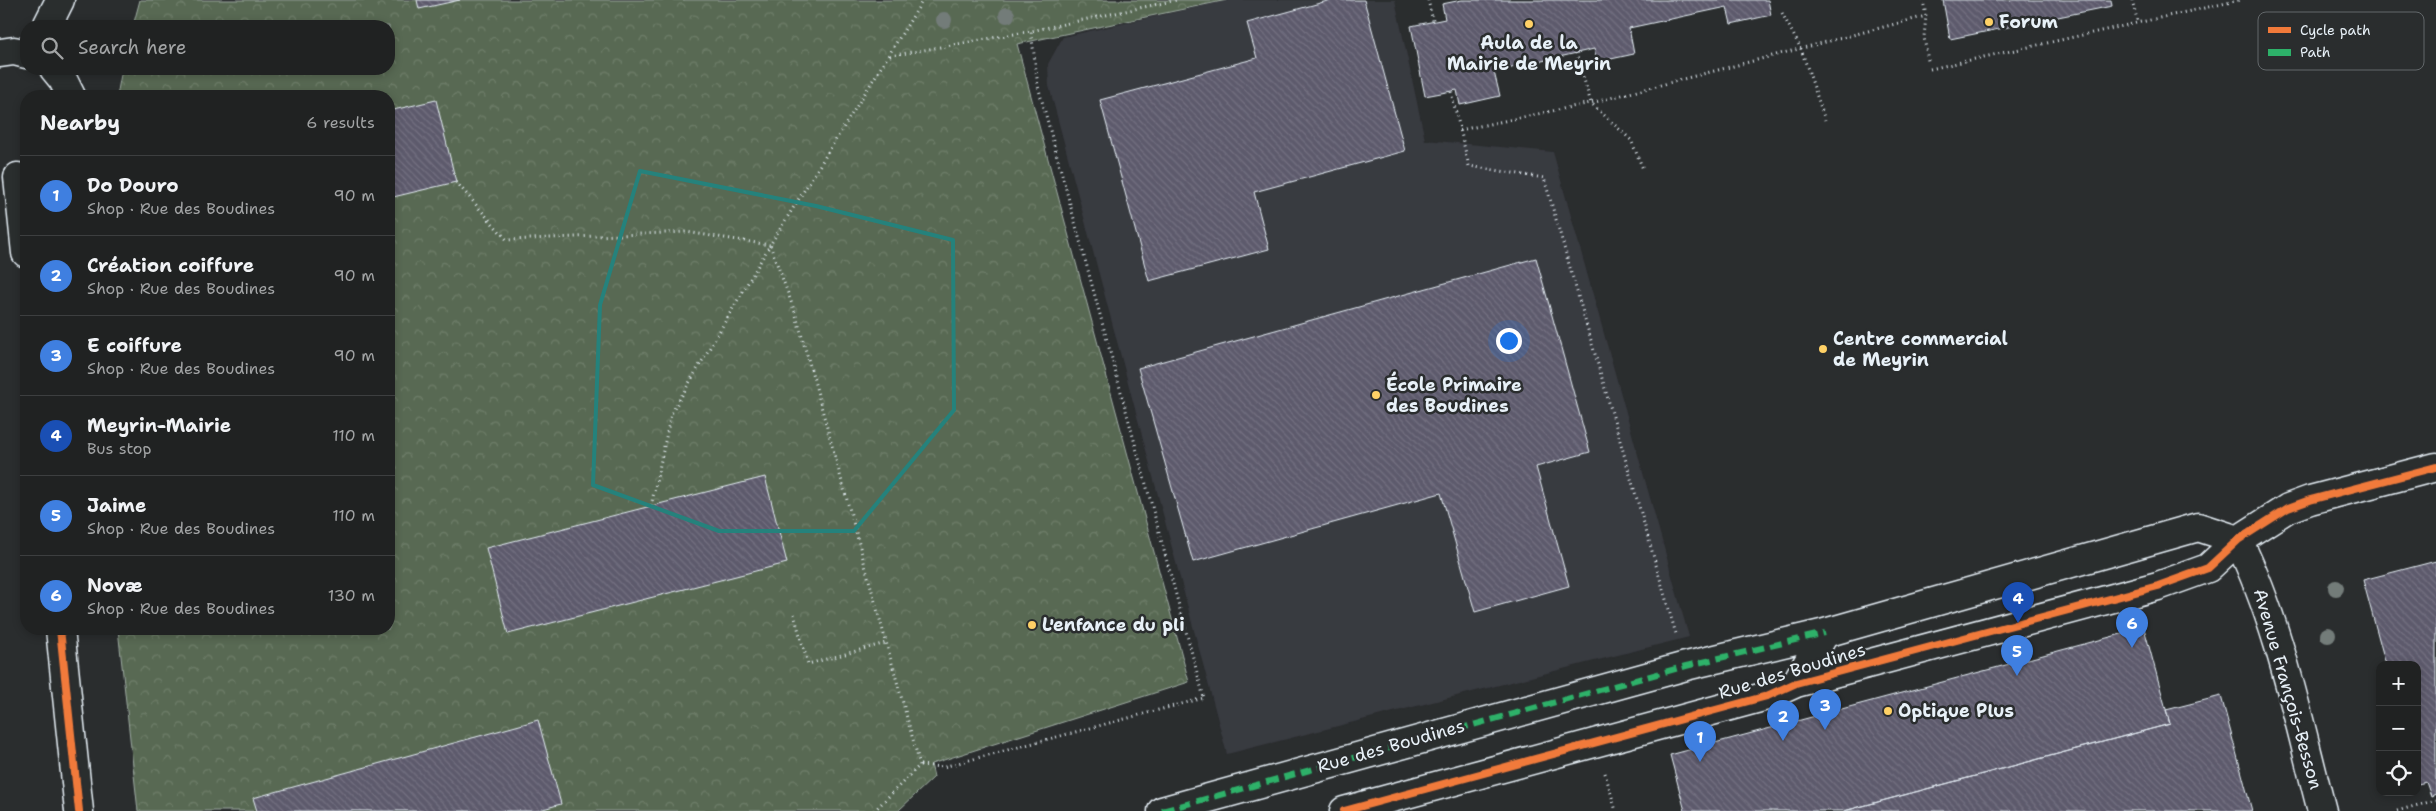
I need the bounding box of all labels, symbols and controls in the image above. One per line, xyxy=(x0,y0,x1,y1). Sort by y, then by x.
place label: Forum xyxy=(1999,10,2059,34)
legend xyxy=(2258,12,2424,70)
marker: Forum xyxy=(1983,16,1995,28)
marker: Aula de la Mairie de Meyrin xyxy=(1523,18,1535,30)
search box xyxy=(20,20,395,75)
text: Cycle path xyxy=(2300,21,2371,39)
place label: Aula de la Mairie de Meyrin xyxy=(1447,31,1611,76)
icon: search xyxy=(38,34,66,62)
text: Search here xyxy=(78,35,187,60)
text: Path xyxy=(2300,43,2331,61)
text: Nearby xyxy=(40,109,120,137)
text: 6 results xyxy=(306,112,375,133)
text: Do Douro xyxy=(87,173,179,198)
text: 1 xyxy=(52,185,60,206)
text: 90 m xyxy=(334,185,375,206)
text: Shop · Rue des Boudines xyxy=(87,198,275,219)
text: Création coiffure xyxy=(87,253,254,278)
text: 2 xyxy=(50,265,62,286)
text: 90 m xyxy=(334,265,375,286)
text: Shop · Rue des Boudines xyxy=(87,278,275,299)
place label: Centre commercial de Meyrin xyxy=(1833,327,2008,372)
your location xyxy=(1496,328,1522,354)
text: E coiffure xyxy=(87,333,182,358)
marker: Centre commercial de Meyrin xyxy=(1817,343,1829,355)
text: 3 xyxy=(50,345,62,366)
text: 90 m xyxy=(334,345,375,366)
text: Shop · Rue des Boudines xyxy=(87,358,275,379)
place label: École Primaire des Boudines xyxy=(1386,371,1522,418)
marker: École Primaire des Boudines xyxy=(1370,389,1382,401)
text: Meyrin-Mairie xyxy=(87,413,231,438)
text: 4 xyxy=(50,425,62,446)
text: 110 m xyxy=(332,425,375,446)
text: Bus stop xyxy=(87,438,152,459)
text: Jaime xyxy=(87,493,146,518)
text: 5 xyxy=(51,505,61,526)
text: 110 m xyxy=(332,505,375,526)
text: Shop · Rue des Boudines xyxy=(87,518,275,539)
text: Novæ xyxy=(87,573,143,598)
pin: 4 xyxy=(2002,582,2034,623)
text: 6 xyxy=(50,585,62,606)
text: 130 m xyxy=(328,585,375,606)
street label: Avenue François-Besson xyxy=(2248,586,2328,792)
text: Shop · Rue des Boudines xyxy=(87,598,275,619)
pin: 6 xyxy=(2116,607,2148,648)
place label: L'enfance du pli xyxy=(1042,613,1185,637)
marker: L'enfance du pli xyxy=(1026,619,1038,631)
pin: 5 xyxy=(2001,635,2033,676)
street label: Rue des Boudines xyxy=(1716,637,1868,705)
map controls xyxy=(2376,661,2421,796)
button: + xyxy=(2376,661,2421,706)
pin: 3 xyxy=(1809,689,1841,730)
place label: Optique Plus xyxy=(1898,699,2014,723)
pin: 2 xyxy=(1767,700,1799,741)
marker: Optique Plus xyxy=(1882,705,1894,717)
button: − xyxy=(2376,706,2421,751)
street label: Rue des Boudines xyxy=(1314,713,1468,779)
pin: 1 xyxy=(1684,721,1716,762)
button: locate xyxy=(2376,751,2421,796)

